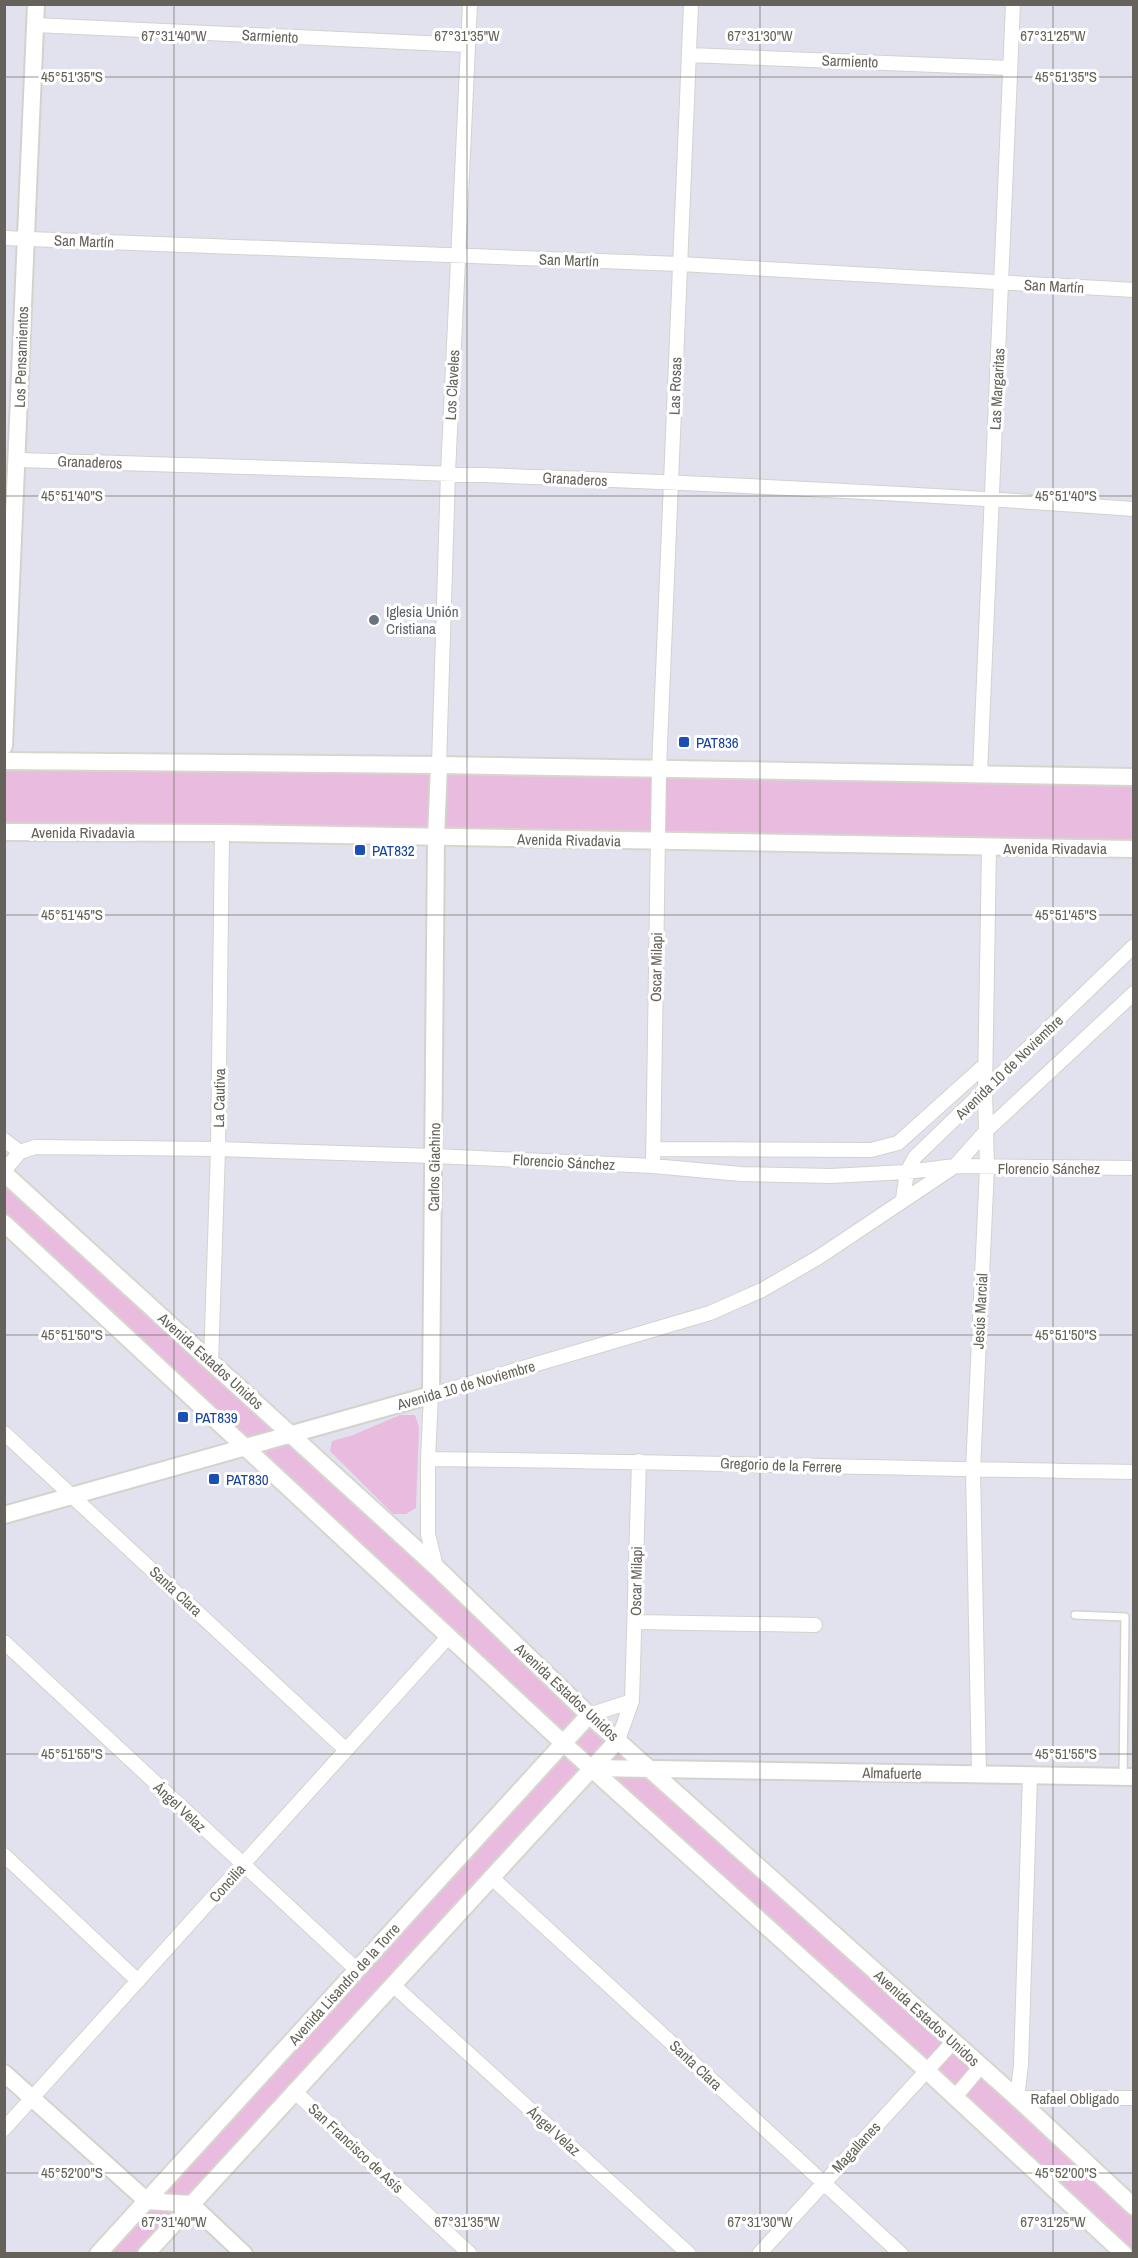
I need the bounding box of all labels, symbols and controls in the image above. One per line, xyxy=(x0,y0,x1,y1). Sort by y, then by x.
street label: Sarmiento xyxy=(241,24,299,48)
text: 67°31'40"W xyxy=(141,25,207,46)
text: 67°31'35"W xyxy=(434,25,500,46)
text: 67°31'30"W xyxy=(727,25,793,46)
text: 67°31'25"W xyxy=(1020,25,1086,46)
street label: Sarmiento xyxy=(821,50,879,72)
text: 45°51'35"S xyxy=(41,66,103,87)
text: 45°51'35"S xyxy=(1035,66,1097,87)
street label: San Martín xyxy=(54,229,114,253)
street label: San Martín xyxy=(539,248,599,272)
street label: San Martín xyxy=(1023,274,1085,298)
street label: Los Pensamientos xyxy=(9,306,33,408)
street label: Las Margaritas xyxy=(984,347,1010,431)
street label: Los Claveles xyxy=(440,349,464,421)
street label: Las Rosas xyxy=(663,357,687,415)
street label: Granaderos xyxy=(57,450,123,474)
street label: Granaderos xyxy=(542,467,608,491)
text: 45°51'40"S xyxy=(41,485,103,506)
text: 45°51'40"S xyxy=(1035,485,1097,506)
place label: Iglesia Unión Cristiana xyxy=(386,601,458,639)
marker: Iglesia Unión Cristiana xyxy=(367,613,381,627)
place label: PAT836 xyxy=(696,732,739,753)
marker: PAT836 xyxy=(677,735,691,749)
street label: Avenida Rivadavia xyxy=(30,822,135,843)
street label: Avenida Rivadavia xyxy=(516,829,621,851)
street label: Avenida Rivadavia xyxy=(1002,838,1107,859)
place label: PAT832 xyxy=(372,840,415,861)
marker: PAT832 xyxy=(353,843,367,857)
text: 45°51'45"S xyxy=(41,904,103,925)
text: 45°51'45"S xyxy=(1035,904,1097,925)
street label: Oscar Milapi xyxy=(645,932,667,1002)
street label: Avenida 10 de Noviembre xyxy=(950,1010,1068,1125)
street label: La Cautiva xyxy=(208,1068,230,1128)
street label: Carlos Giachino xyxy=(423,1122,445,1212)
street label: Florencio Sánchez xyxy=(512,1149,616,1175)
street label: Florencio Sánchez xyxy=(998,1158,1100,1179)
street label: Jesús Marcial xyxy=(968,1273,992,1349)
street label: Avenida Estados Unidos xyxy=(153,1307,268,1414)
text: 45°51'50"S xyxy=(41,1324,103,1345)
text: 45°51'50"S xyxy=(1035,1324,1097,1345)
street label: Avenida 10 de Noviembre xyxy=(394,1355,538,1415)
place label: PAT839 xyxy=(195,1407,238,1428)
marker: PAT839 xyxy=(176,1410,190,1424)
street label: Gregorio de la Ferrere xyxy=(720,1452,842,1478)
place label: PAT830 xyxy=(226,1469,269,1490)
marker: PAT830 xyxy=(207,1472,221,1486)
street label: Oscar Milapi xyxy=(625,1546,647,1616)
street label: Santa Clara xyxy=(145,1561,207,1621)
street label: Avenida Estados Unidos xyxy=(510,1638,624,1746)
text: 45°51'55"S xyxy=(41,1743,103,1764)
text: 45°51'55"S xyxy=(1035,1743,1097,1764)
street label: Almafuerte xyxy=(861,1762,922,1784)
street label: Ángel Velaz xyxy=(148,1776,211,1837)
street label: Concilia xyxy=(204,1859,250,1907)
street label: Avenida Lisandro de la Torre xyxy=(283,1918,405,2050)
street label: Avenida Estados Unidos xyxy=(869,1964,984,2071)
street label: Santa Clara xyxy=(665,2035,727,2095)
street label: Rafael Obligado xyxy=(1031,2088,1120,2109)
street label: San Francisco de Asís xyxy=(304,2098,408,2198)
street label: Ángel Velaz xyxy=(522,2101,585,2161)
street label: Magallanes xyxy=(827,2117,885,2177)
text: 45°52'00"S xyxy=(41,2162,103,2183)
text: 45°52'00"S xyxy=(1035,2162,1097,2183)
text: 67°31'40"W xyxy=(141,2211,207,2232)
text: 67°31'35"W xyxy=(434,2211,500,2232)
text: 67°31'30"W xyxy=(727,2211,793,2232)
text: 67°31'25"W xyxy=(1020,2211,1086,2232)

